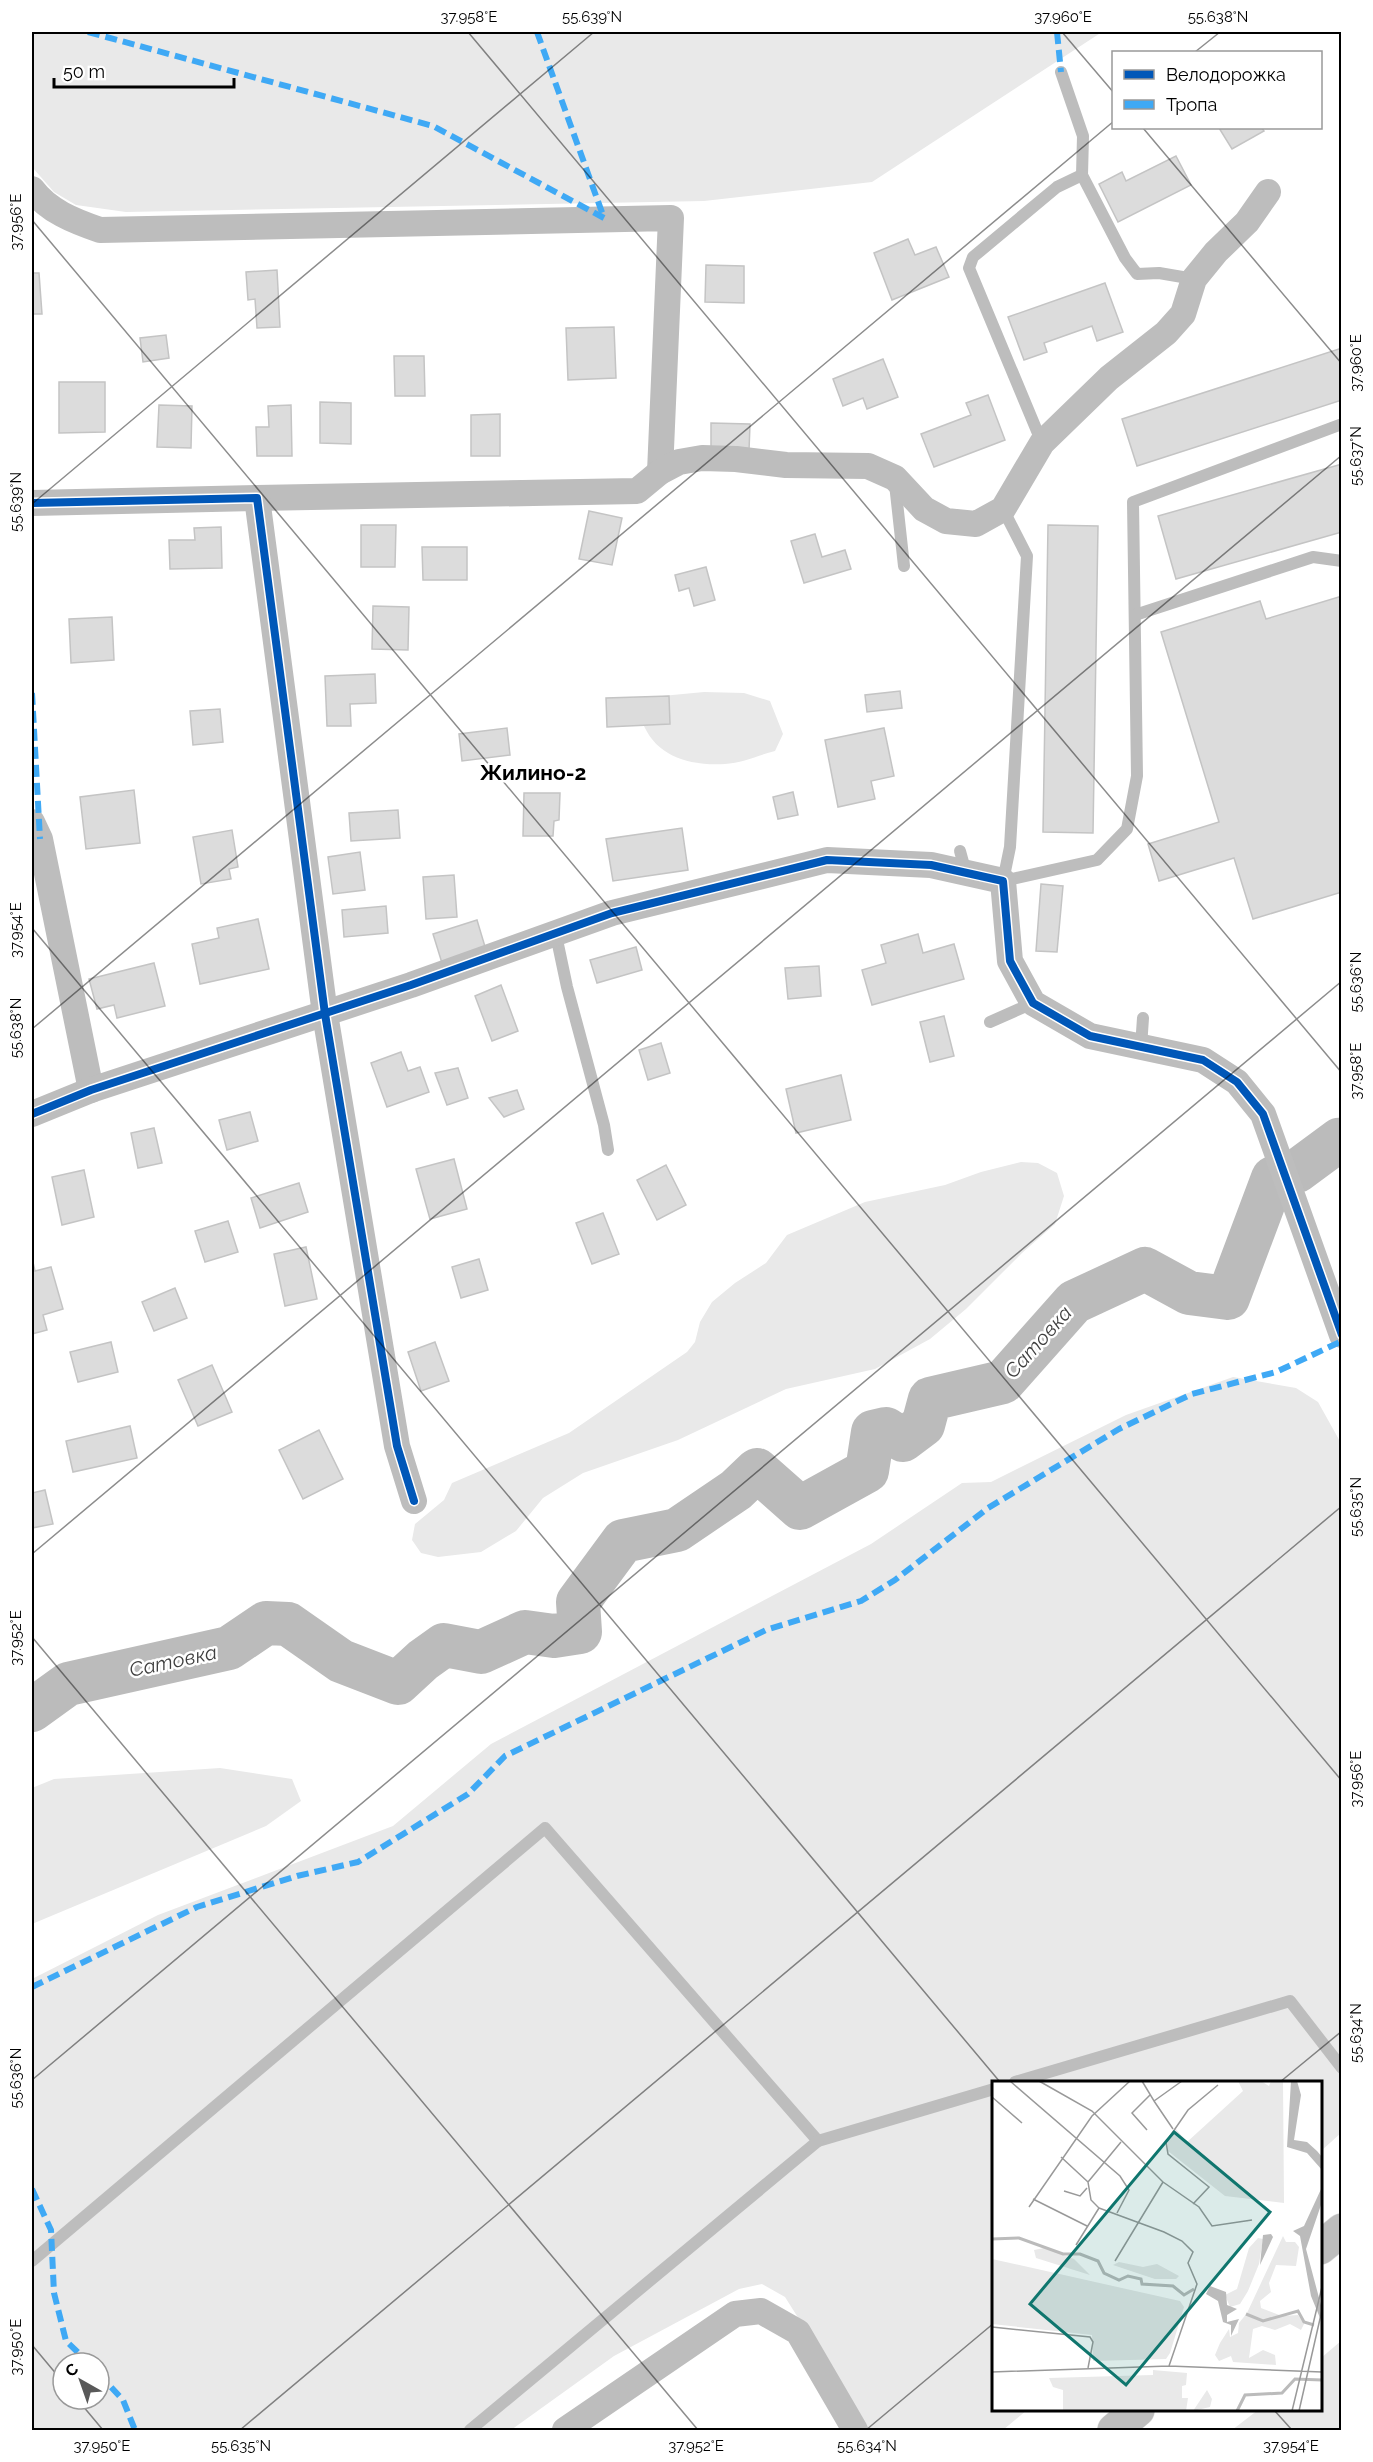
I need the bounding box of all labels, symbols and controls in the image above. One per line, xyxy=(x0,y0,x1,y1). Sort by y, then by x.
text: 37.958°E xyxy=(441,8,497,26)
text: 55.639°N xyxy=(562,8,622,26)
text: 37.960°E xyxy=(1034,8,1092,26)
text: 55.638°N xyxy=(1188,8,1248,26)
scale bar xyxy=(54,51,234,89)
legend xyxy=(1112,51,1322,129)
text: 50 m xyxy=(63,61,105,82)
text: Велодорожка xyxy=(1166,64,1286,85)
text: Тропа xyxy=(1166,94,1217,115)
text: 37.956°E xyxy=(7,194,25,250)
text: 37.960°E xyxy=(1347,334,1365,392)
text: 55.637°N xyxy=(1347,426,1365,486)
text: 55.639°N xyxy=(7,472,25,532)
district label: Жилино-2 xyxy=(480,760,586,785)
text: 37.954°E xyxy=(7,902,25,958)
text: 55.636°N xyxy=(1347,952,1365,1012)
text: 55.638°N xyxy=(7,998,25,1058)
text: 37.958°E xyxy=(1347,1043,1365,1099)
water label: Сатовка xyxy=(999,1301,1077,1383)
text: 55.635°N xyxy=(1347,1477,1365,1537)
text: 37.952°E xyxy=(7,1610,25,1666)
water label: Сатовка xyxy=(127,1640,219,1682)
text: 37.956°E xyxy=(1347,1751,1365,1807)
text: 55.634°N xyxy=(1347,2003,1365,2063)
text: 55.636°N xyxy=(7,2048,25,2108)
inset map xyxy=(992,2081,1322,2411)
text: 37.950°E xyxy=(7,2319,25,2375)
north arrow xyxy=(51,2351,111,2411)
text: С xyxy=(61,2359,82,2381)
text: 37.950°E xyxy=(74,2437,130,2455)
text: 55.635°N xyxy=(211,2437,271,2455)
text: 37.952°E xyxy=(668,2437,724,2455)
text: 55.634°N xyxy=(837,2437,897,2455)
text: 37.954°E xyxy=(1263,2437,1319,2455)

